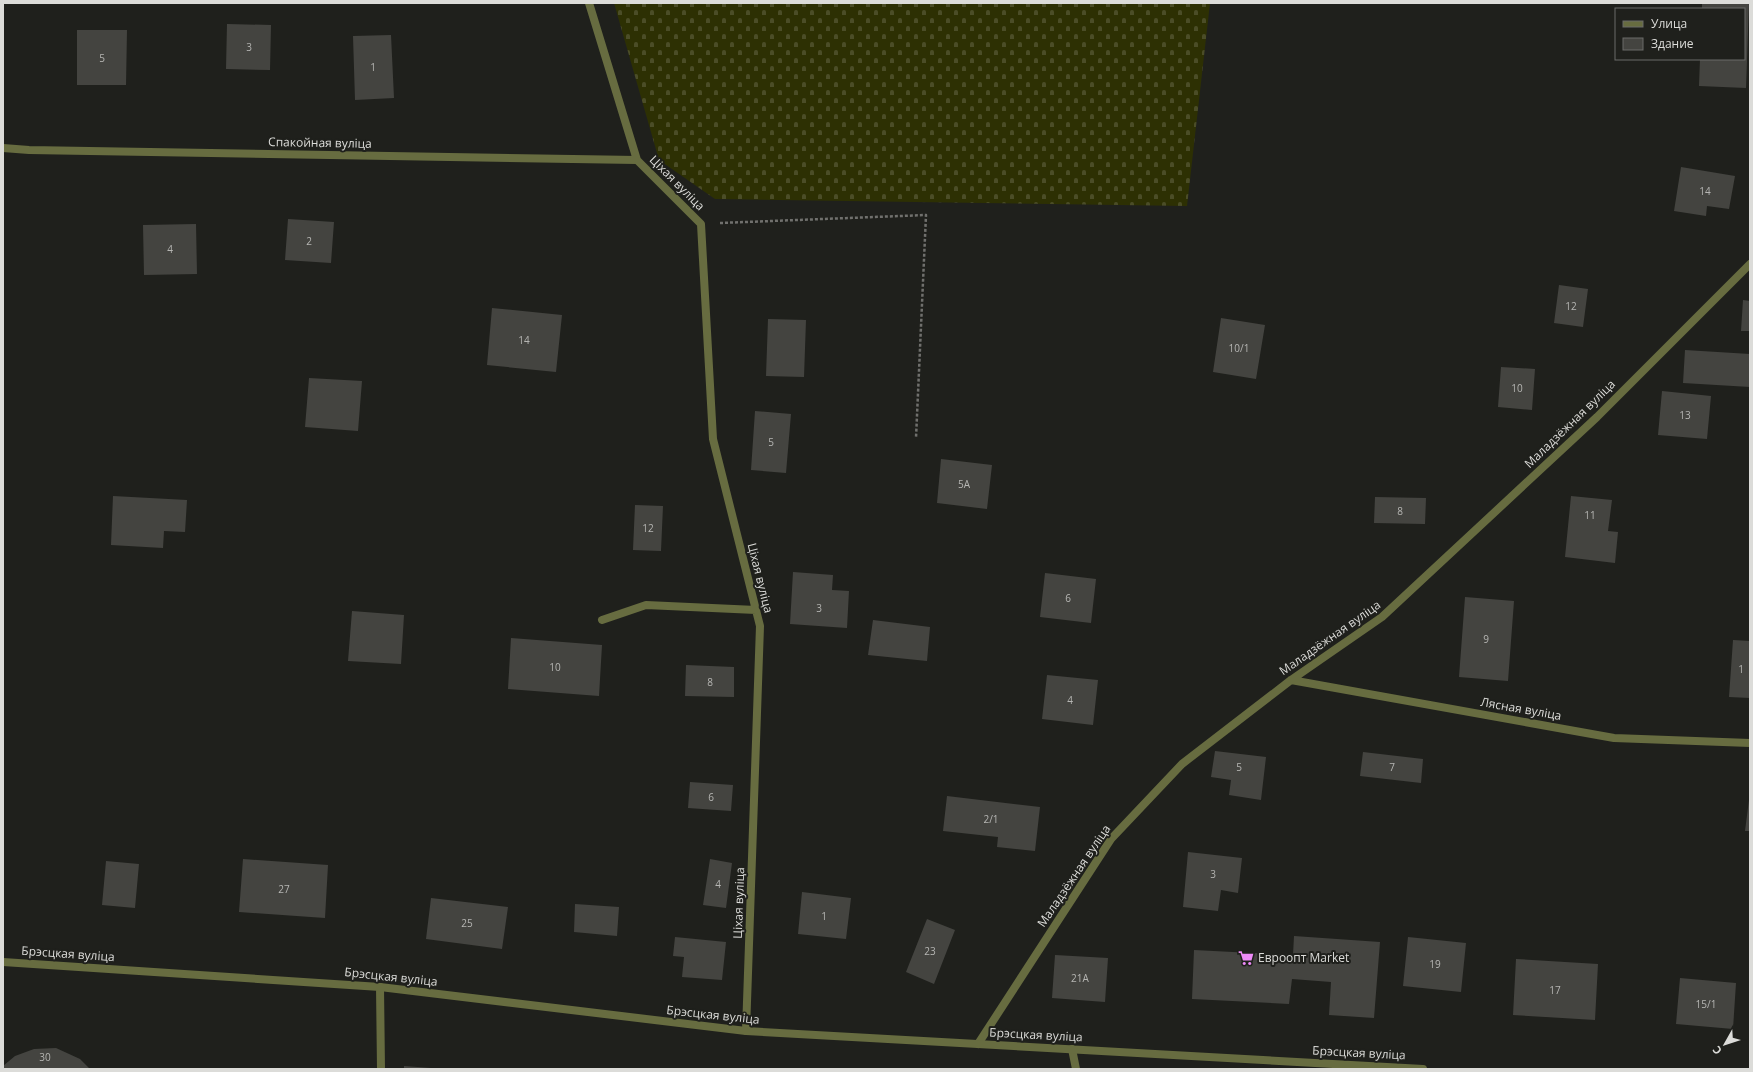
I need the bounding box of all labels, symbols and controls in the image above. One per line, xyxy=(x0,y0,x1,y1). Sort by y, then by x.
legend xyxy=(1615,8,1745,60)
text: Улица xyxy=(1651,15,1687,32)
text: Здание xyxy=(1651,35,1694,52)
house number: 3 xyxy=(246,40,252,54)
house number: 5 xyxy=(99,51,105,65)
house number: 1 xyxy=(370,60,376,74)
street label: Спакойная вуліца xyxy=(268,133,372,152)
street label: Ціхая вуліца xyxy=(646,151,709,214)
house number: 14 xyxy=(1699,184,1711,198)
house number: 2 xyxy=(306,234,312,248)
house number: 4 xyxy=(167,242,173,256)
house number: 12 xyxy=(1565,299,1577,313)
house number: 14 xyxy=(518,333,530,347)
house number: 10/1 xyxy=(1229,341,1249,355)
street label: Маладзёжная вуліца xyxy=(1520,376,1619,472)
house number: 10 xyxy=(1511,381,1523,395)
house number: 13 xyxy=(1679,408,1691,422)
house number: 5 xyxy=(768,435,774,449)
house number: 5А xyxy=(958,477,971,491)
house number: 8 xyxy=(1397,504,1403,518)
house number: 11 xyxy=(1584,508,1596,522)
house number: 12 xyxy=(642,521,654,535)
street label: Ціхая вуліца xyxy=(744,541,777,615)
house number: 6 xyxy=(1065,591,1071,605)
street label: Маладзёжная вуліца xyxy=(1276,596,1384,679)
house number: 3 xyxy=(816,601,822,615)
house number: 9 xyxy=(1483,632,1489,646)
house number: 10 xyxy=(549,660,561,674)
house number: 1 xyxy=(1738,662,1744,676)
house number: 8 xyxy=(707,675,713,689)
house number: 4 xyxy=(1067,693,1073,707)
street label: Лясная вуліца xyxy=(1479,693,1563,724)
house number: 5 xyxy=(1236,760,1242,774)
house number: 7 xyxy=(1389,760,1395,774)
house number: 6 xyxy=(708,790,714,804)
house number: 2/1 xyxy=(983,812,999,826)
street label: Маладзёжная вуліца xyxy=(1033,821,1114,930)
street label: Ціхая вуліца xyxy=(729,867,748,939)
house number: 3 xyxy=(1210,867,1216,881)
house number: 4 xyxy=(715,877,721,891)
house number: 27 xyxy=(278,882,290,896)
house number: 1 xyxy=(821,909,827,923)
house number: 25 xyxy=(461,916,473,930)
street label: Брэсцкая вуліца xyxy=(21,942,115,965)
house number: 23 xyxy=(924,944,936,958)
supermarket icon: Евроопт Market xyxy=(1237,949,1255,967)
place label: Евроопт Market xyxy=(1258,949,1349,966)
house number: 19 xyxy=(1429,957,1441,971)
street label: Брэсцкая вуліца xyxy=(344,963,438,990)
house number: 21А xyxy=(1071,971,1090,985)
house number: 17 xyxy=(1549,983,1561,997)
house number: 15/1 xyxy=(1696,997,1716,1011)
street label: Брэсцкая вуліца xyxy=(666,1001,760,1028)
street label: Брэсцкая вуліца xyxy=(989,1024,1083,1045)
north arrow xyxy=(1705,1024,1745,1064)
street label: Брэсцкая вуліца xyxy=(1312,1042,1406,1063)
text: С xyxy=(1709,1043,1725,1058)
house number: 30 xyxy=(39,1050,51,1064)

